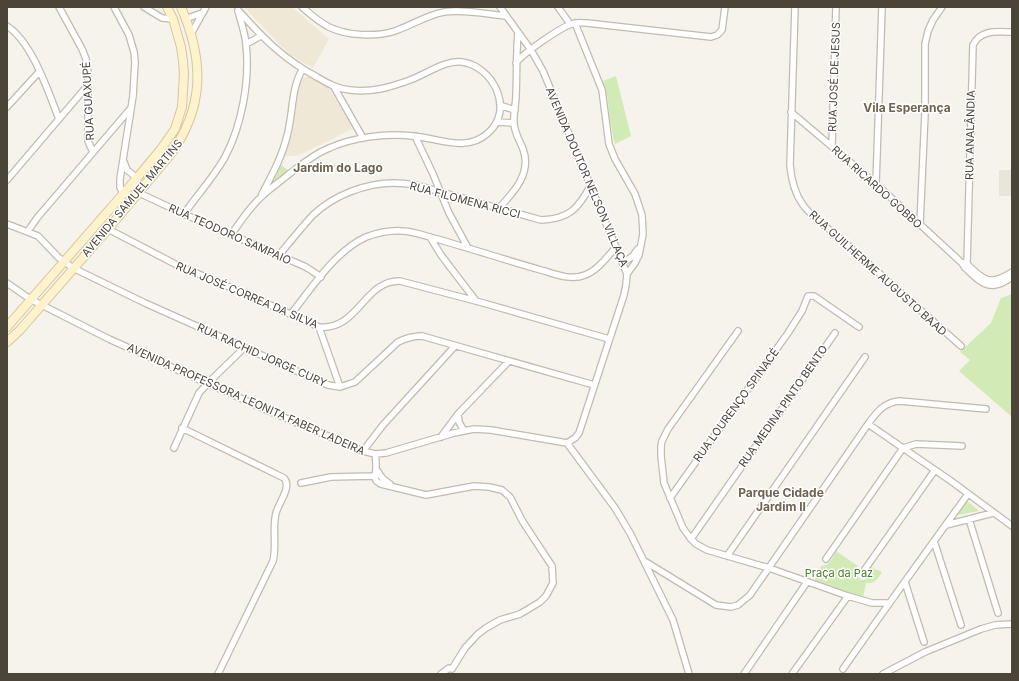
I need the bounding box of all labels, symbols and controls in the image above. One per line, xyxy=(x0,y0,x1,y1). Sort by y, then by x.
street label: RUA JOSÉ DE JESUS xyxy=(825,22,843,132)
street label: RUA GUAXUPÉ xyxy=(79,61,97,141)
street label: AVENIDA DOUTOR NELSON VILLAÇA xyxy=(543,85,632,269)
street label: RUA ANALÂNDIA xyxy=(962,90,978,180)
district label: Vila Esperança xyxy=(863,100,951,115)
street label: AVENIDA SAMUEL MARTINS xyxy=(79,136,185,260)
street label: RUA RICARDO GOBBO xyxy=(829,143,925,231)
district label: Jardim do Lago xyxy=(293,160,383,175)
street label: RUA FILOMENA RICCI xyxy=(408,178,522,222)
street label: RUA TEODORO SAMPAIO xyxy=(167,201,293,267)
street label: RUA GUILHERME AUGUSTO BAAD xyxy=(806,207,950,339)
street label: RUA JOSÉ CORREA DA SILVA xyxy=(174,259,321,332)
street label: RUA RACHID JORGE CURY xyxy=(195,320,329,390)
street label: AVENIDA PROFESSORA LEONITA FABER LADEIRA xyxy=(125,340,367,458)
street label: RUA MEDINA PINTO BENTO xyxy=(735,342,831,470)
street label: RUA LOURENÇO SPINACÉ xyxy=(690,345,782,465)
district label: Parque Cidade Jardim II xyxy=(738,485,824,514)
park label: Praça da Paz xyxy=(805,566,873,580)

